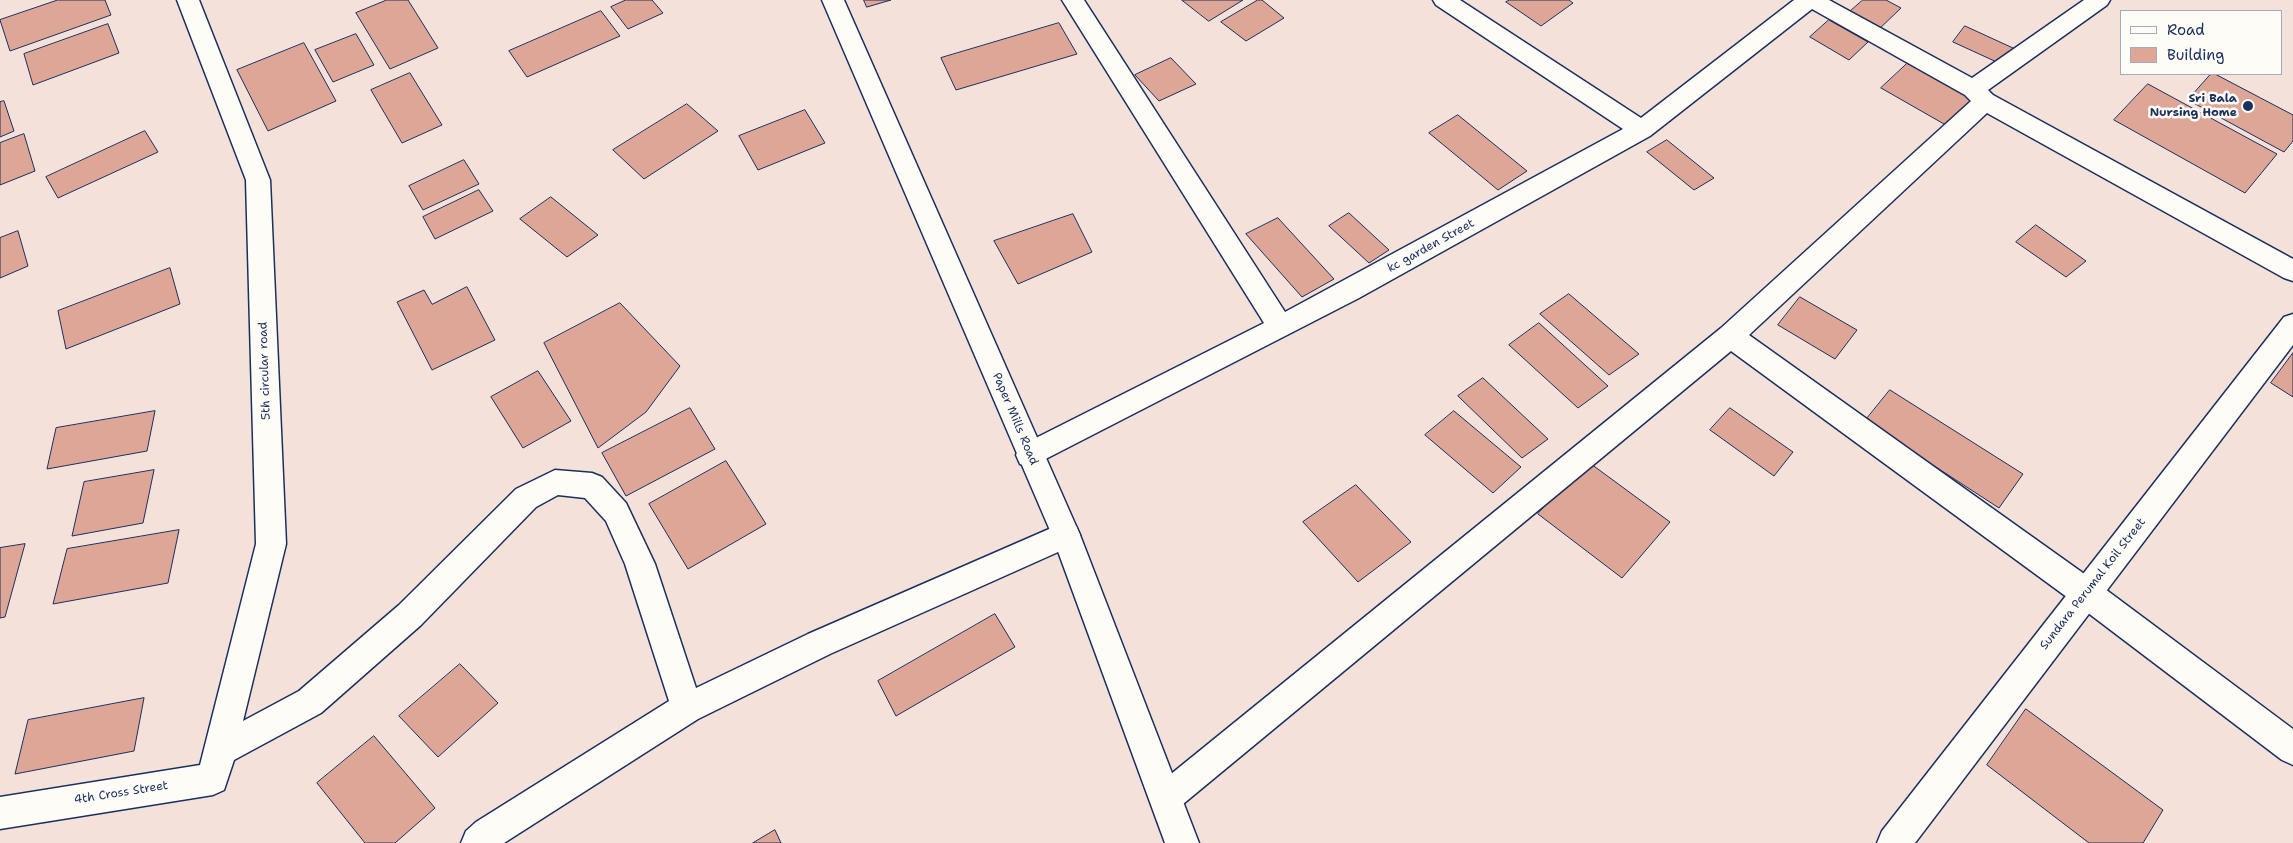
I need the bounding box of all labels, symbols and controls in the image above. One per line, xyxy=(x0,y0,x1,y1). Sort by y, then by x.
legend xyxy=(2120,10,2283,75)
text: Road xyxy=(2167,20,2205,40)
text: Building xyxy=(2167,45,2224,65)
place label: Sri Bala Nursing Home xyxy=(2150,92,2237,120)
marker: Sri Bala Nursing Home xyxy=(2241,99,2255,113)
street label: kc garden Street xyxy=(1385,216,1477,276)
street label: 5th circular road xyxy=(256,322,274,420)
street label: Paper Mills Road xyxy=(989,371,1041,467)
street label: Sundara Perumal Koil Street xyxy=(2037,515,2149,653)
street label: 4th Cross Street xyxy=(73,778,169,808)

